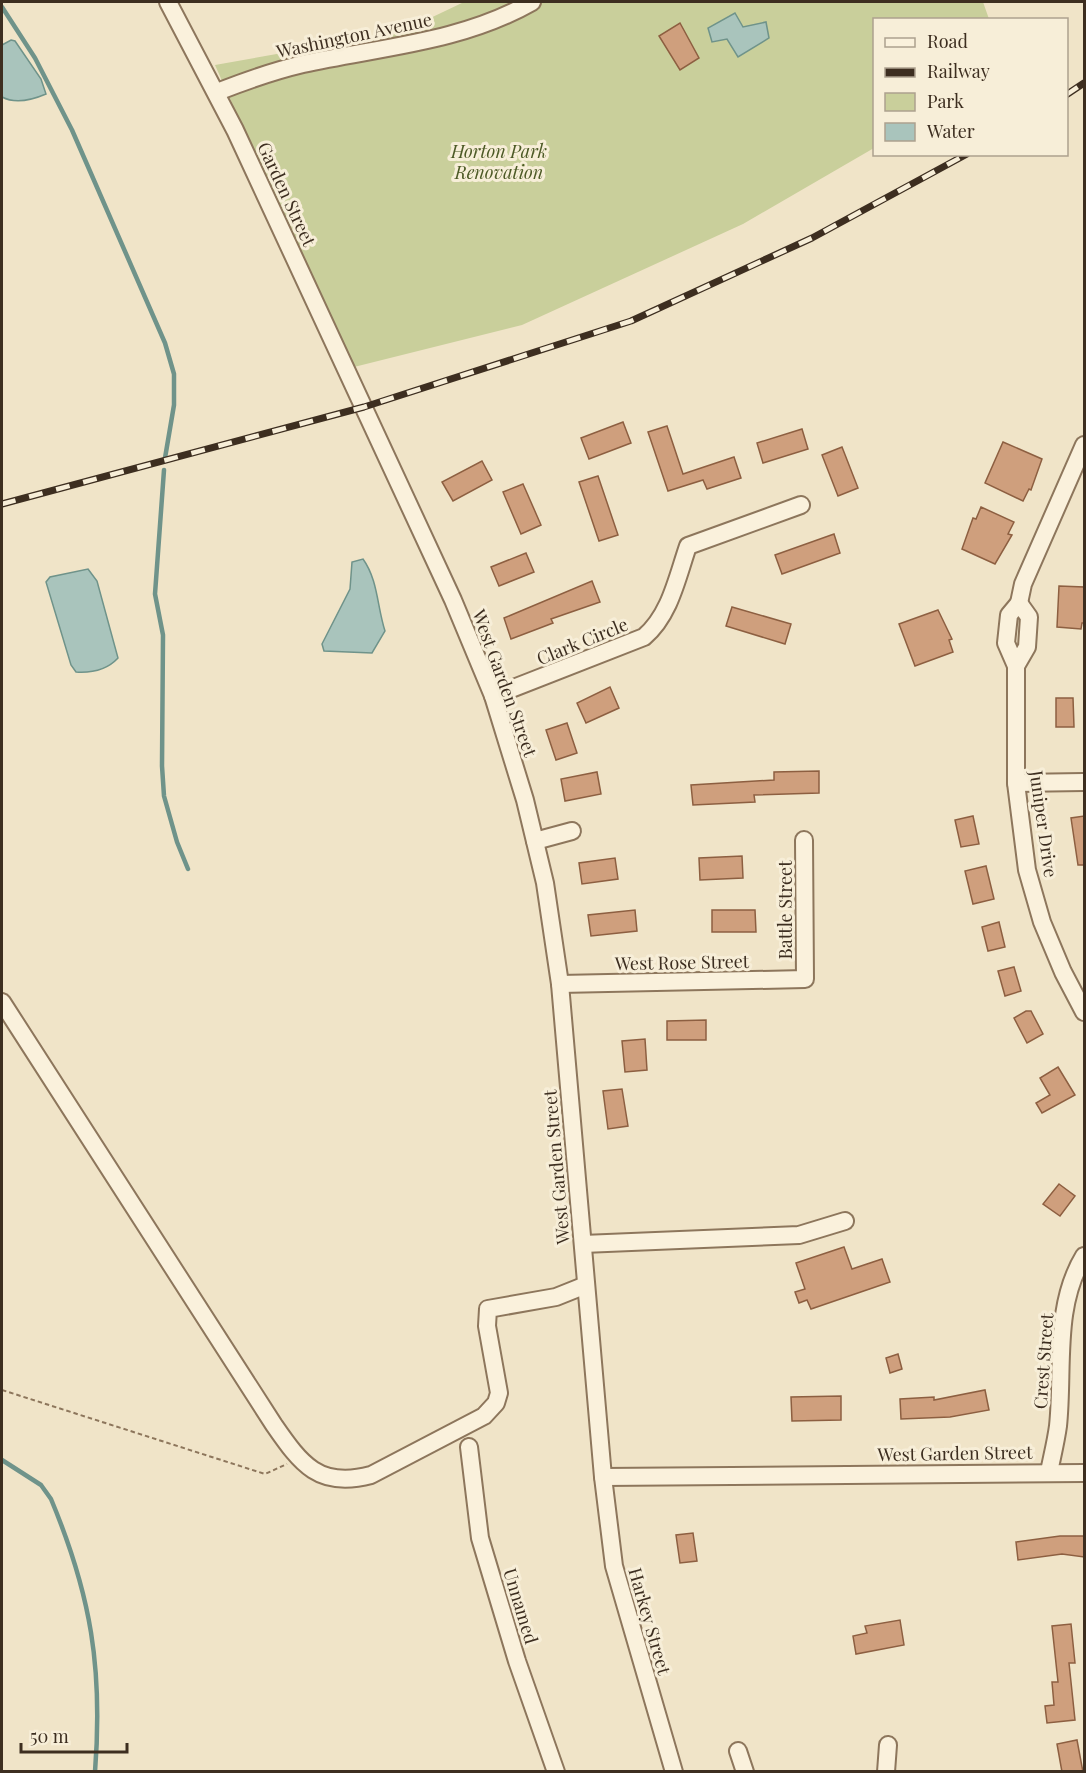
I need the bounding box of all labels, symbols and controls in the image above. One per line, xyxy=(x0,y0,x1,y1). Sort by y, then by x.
street label: Washington Avenue xyxy=(273,7,434,63)
legend xyxy=(873,18,1068,156)
text: Road xyxy=(927,29,968,53)
text: Railway xyxy=(927,59,990,83)
text: Park xyxy=(927,89,964,113)
text: Water xyxy=(926,119,975,143)
street label: Garden Street xyxy=(252,138,322,251)
park label: Horton Park Renovation xyxy=(450,139,547,184)
street label: West Garden Street xyxy=(467,605,543,761)
street label: Clark Circle xyxy=(533,612,631,670)
street label: Juniper Drive xyxy=(1024,768,1063,879)
street label: Battle Street xyxy=(773,860,797,960)
street label: West Rose Street xyxy=(614,949,750,975)
street label: West Garden Street xyxy=(537,1088,575,1246)
street label: Crest Street xyxy=(1028,1312,1058,1410)
street label: West Garden Street xyxy=(876,1440,1033,1466)
street label: Unnamed xyxy=(498,1565,544,1647)
street label: Harkey Street xyxy=(623,1565,677,1678)
scale bar xyxy=(21,1716,128,1754)
text: 50 m xyxy=(30,1724,69,1748)

